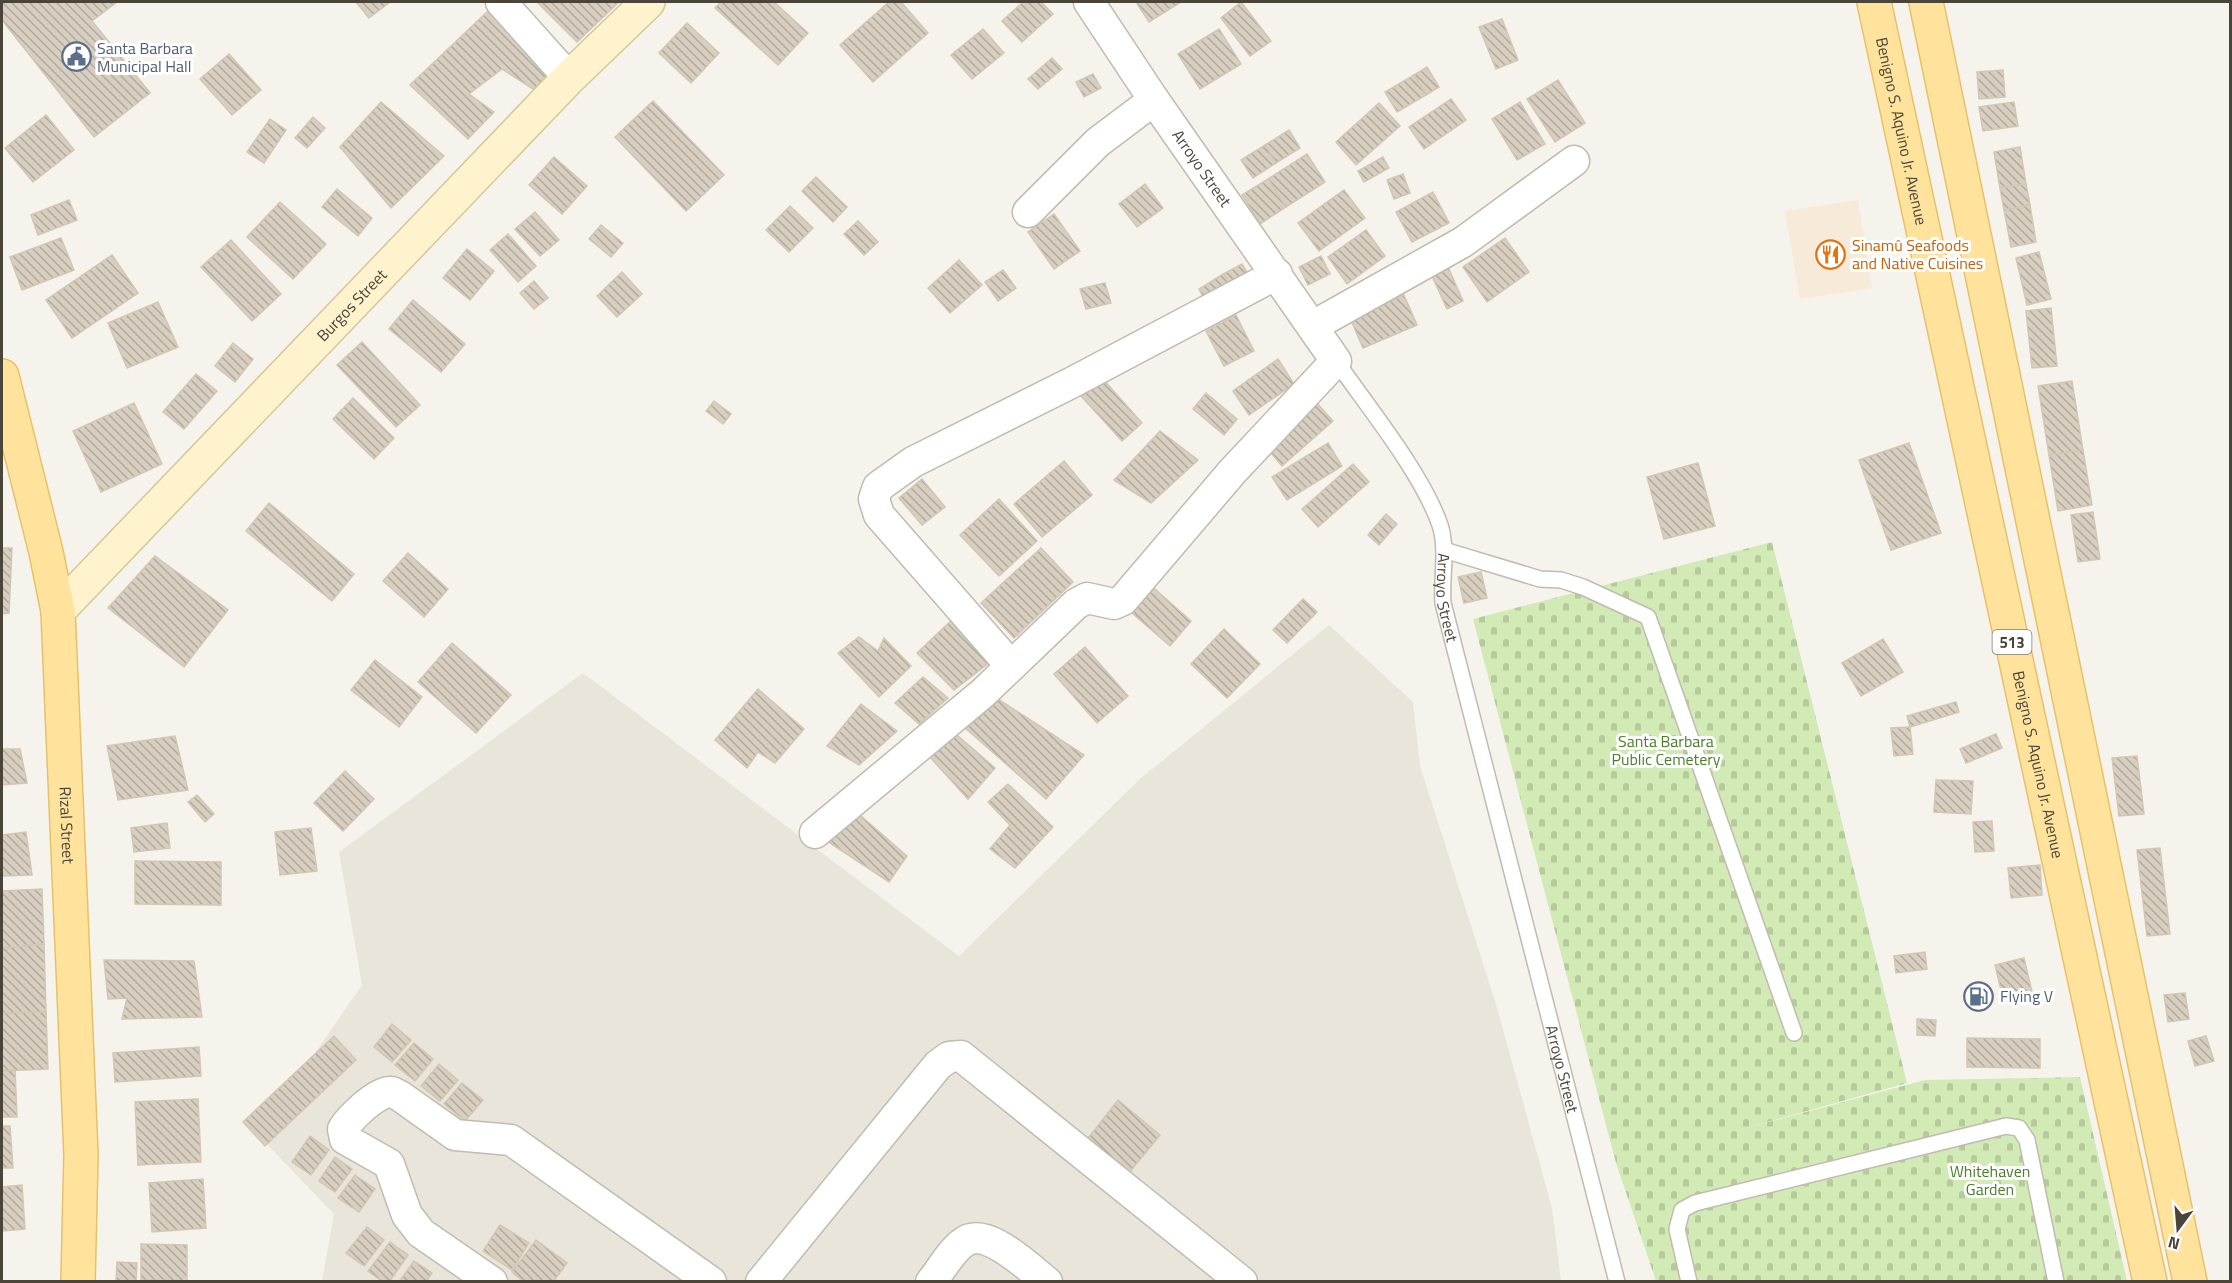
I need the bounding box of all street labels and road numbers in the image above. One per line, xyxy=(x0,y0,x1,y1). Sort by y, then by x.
street label: Benigno S. Aquino Jr. Avenue xyxy=(1870,35,1934,227)
street label: Arroyo Street xyxy=(1166,124,1238,212)
street label: Burgos Street xyxy=(311,263,392,347)
street label: Arroyo Street xyxy=(1431,553,1465,645)
road number: 513 xyxy=(1992,630,2032,654)
street label: Benigno S. Aquino Jr. Avenue xyxy=(2007,668,2070,861)
street label: Rizal Street xyxy=(53,786,81,865)
street label: Arroyo Street xyxy=(1540,1022,1585,1116)

